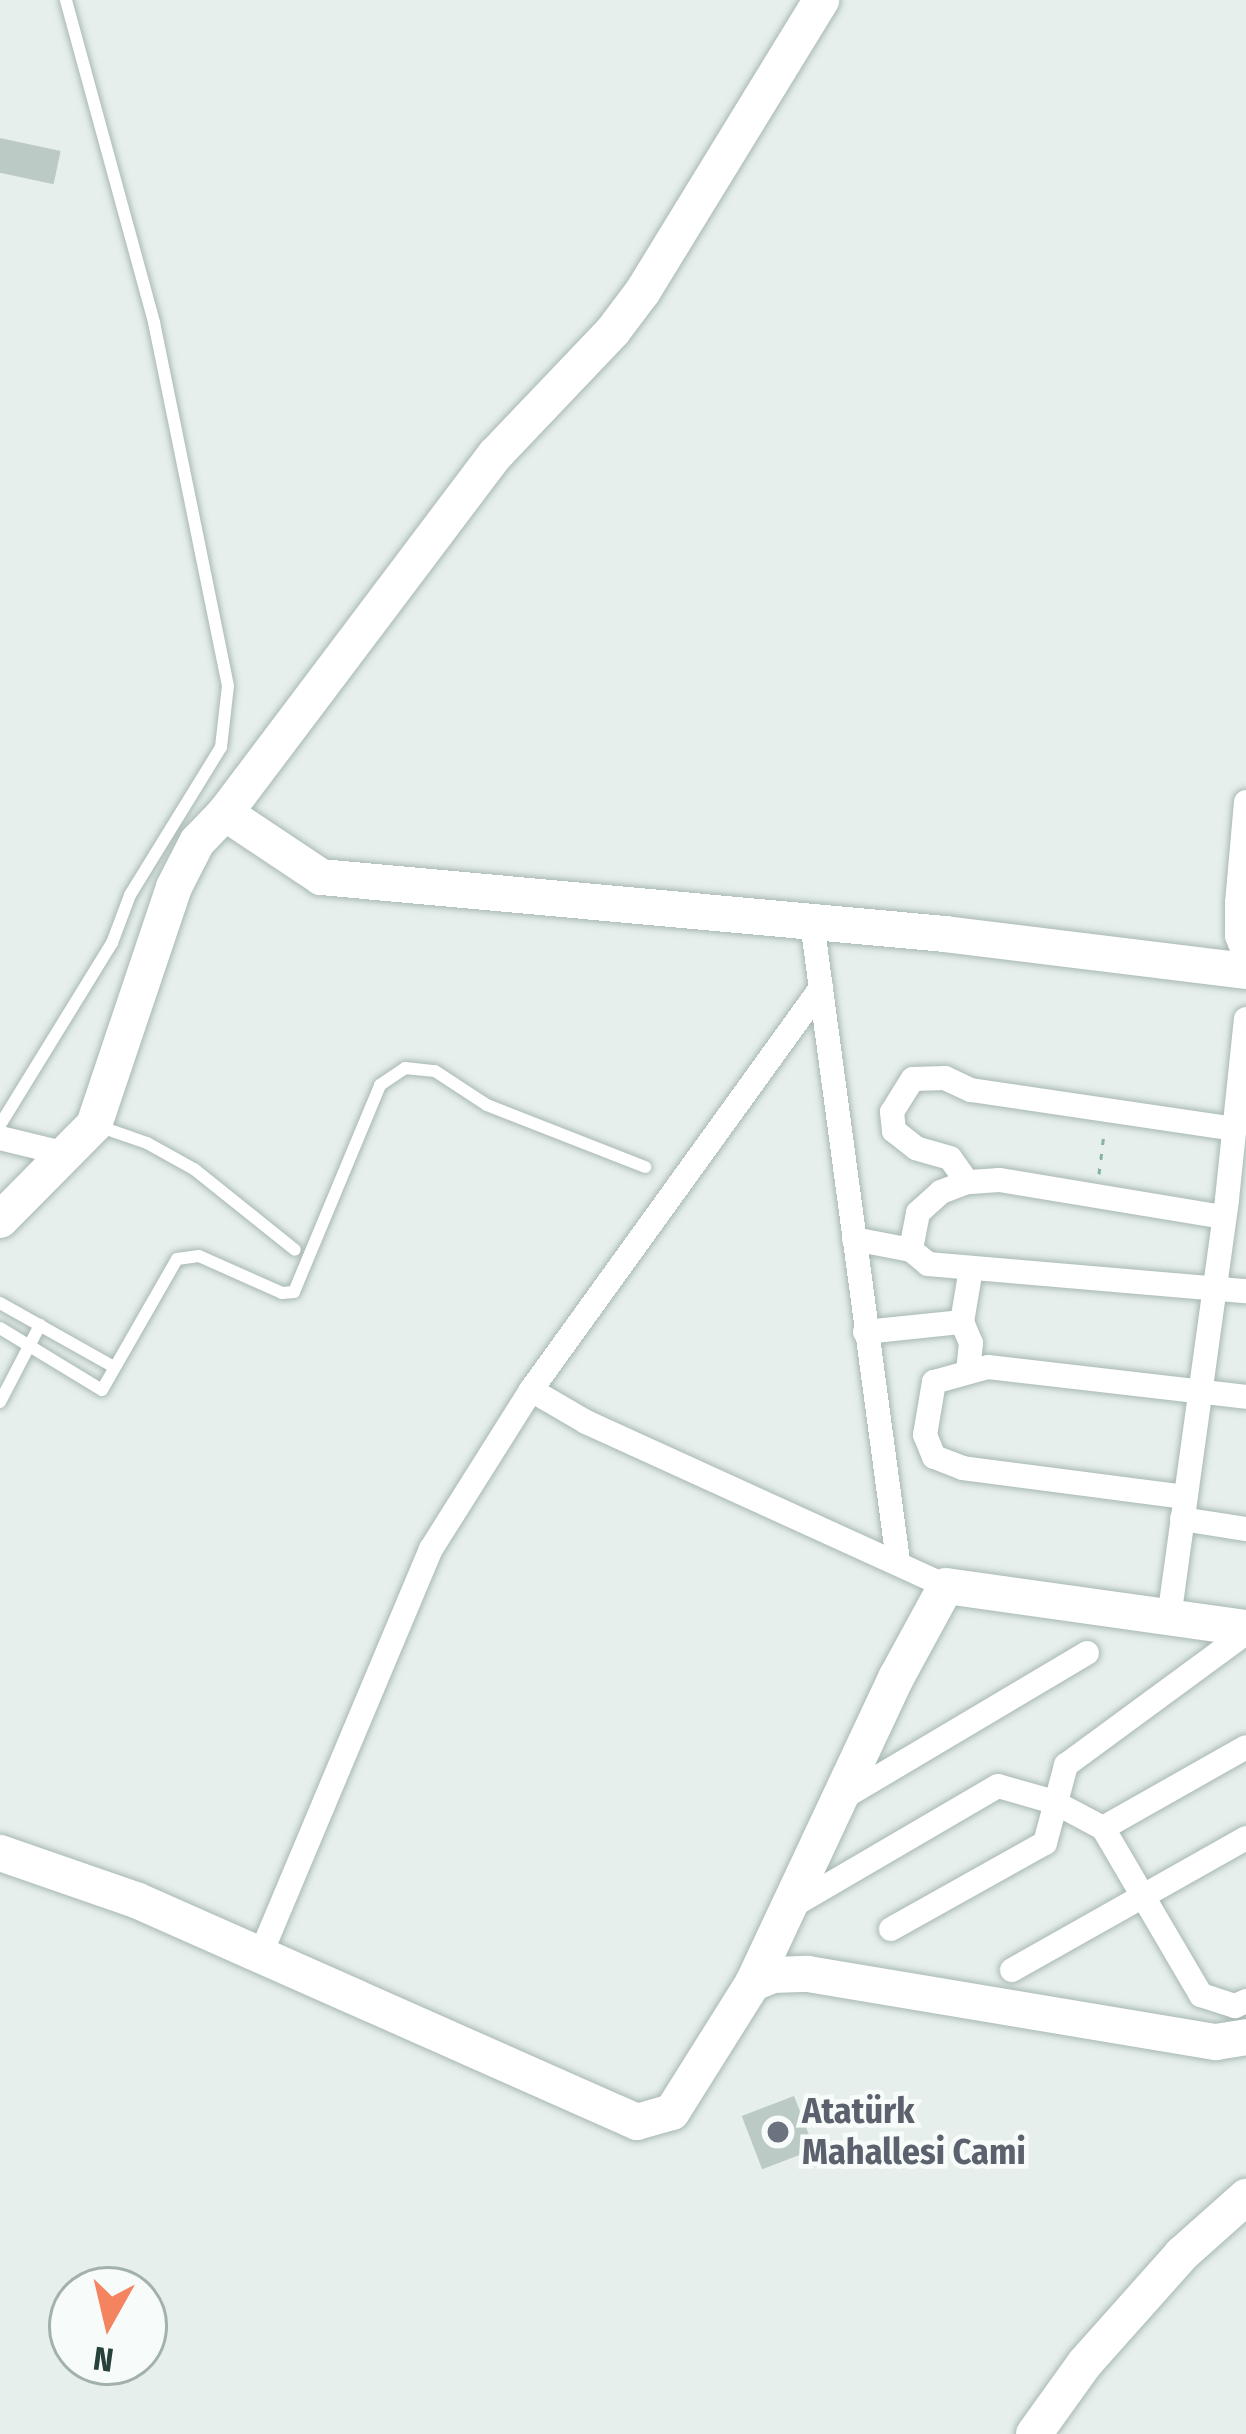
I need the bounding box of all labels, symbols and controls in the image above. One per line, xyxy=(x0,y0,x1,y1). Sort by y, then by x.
place label: Atatürk Mahallesi Cami xyxy=(802,2089,1026,2174)
marker: Atatürk Mahallesi Cami xyxy=(765,2119,791,2145)
north arrow xyxy=(48,2266,168,2386)
text: N xyxy=(91,2337,116,2380)

